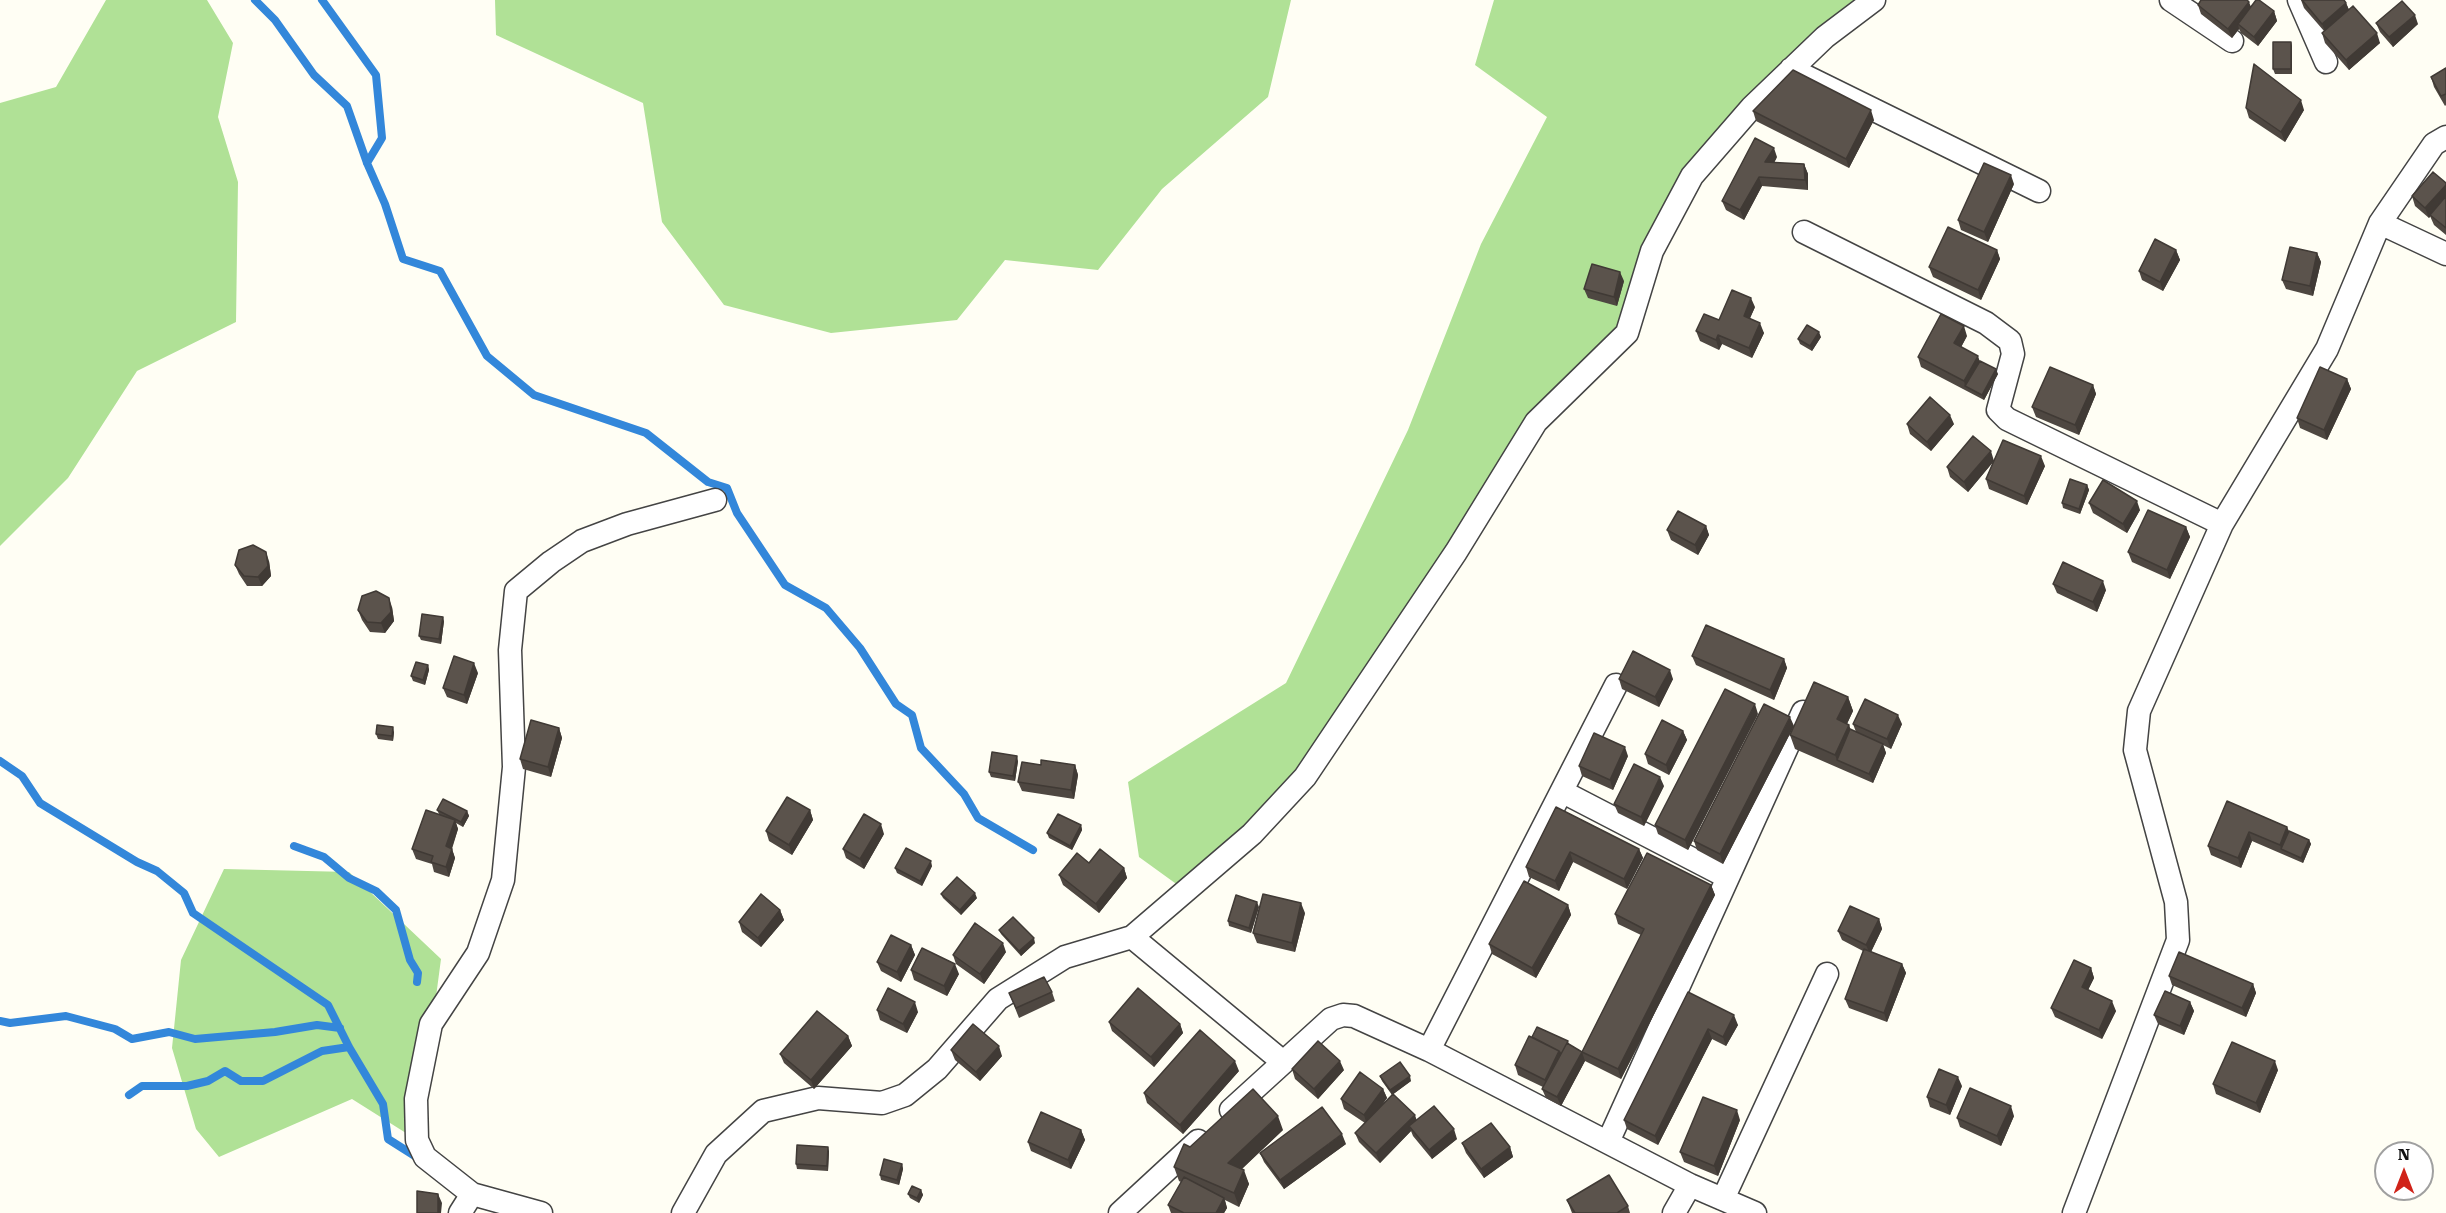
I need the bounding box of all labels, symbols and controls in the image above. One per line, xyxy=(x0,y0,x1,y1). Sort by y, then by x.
north arrow xyxy=(2374,1141,2434,1201)
text: N xyxy=(2398,1145,2410,1164)

